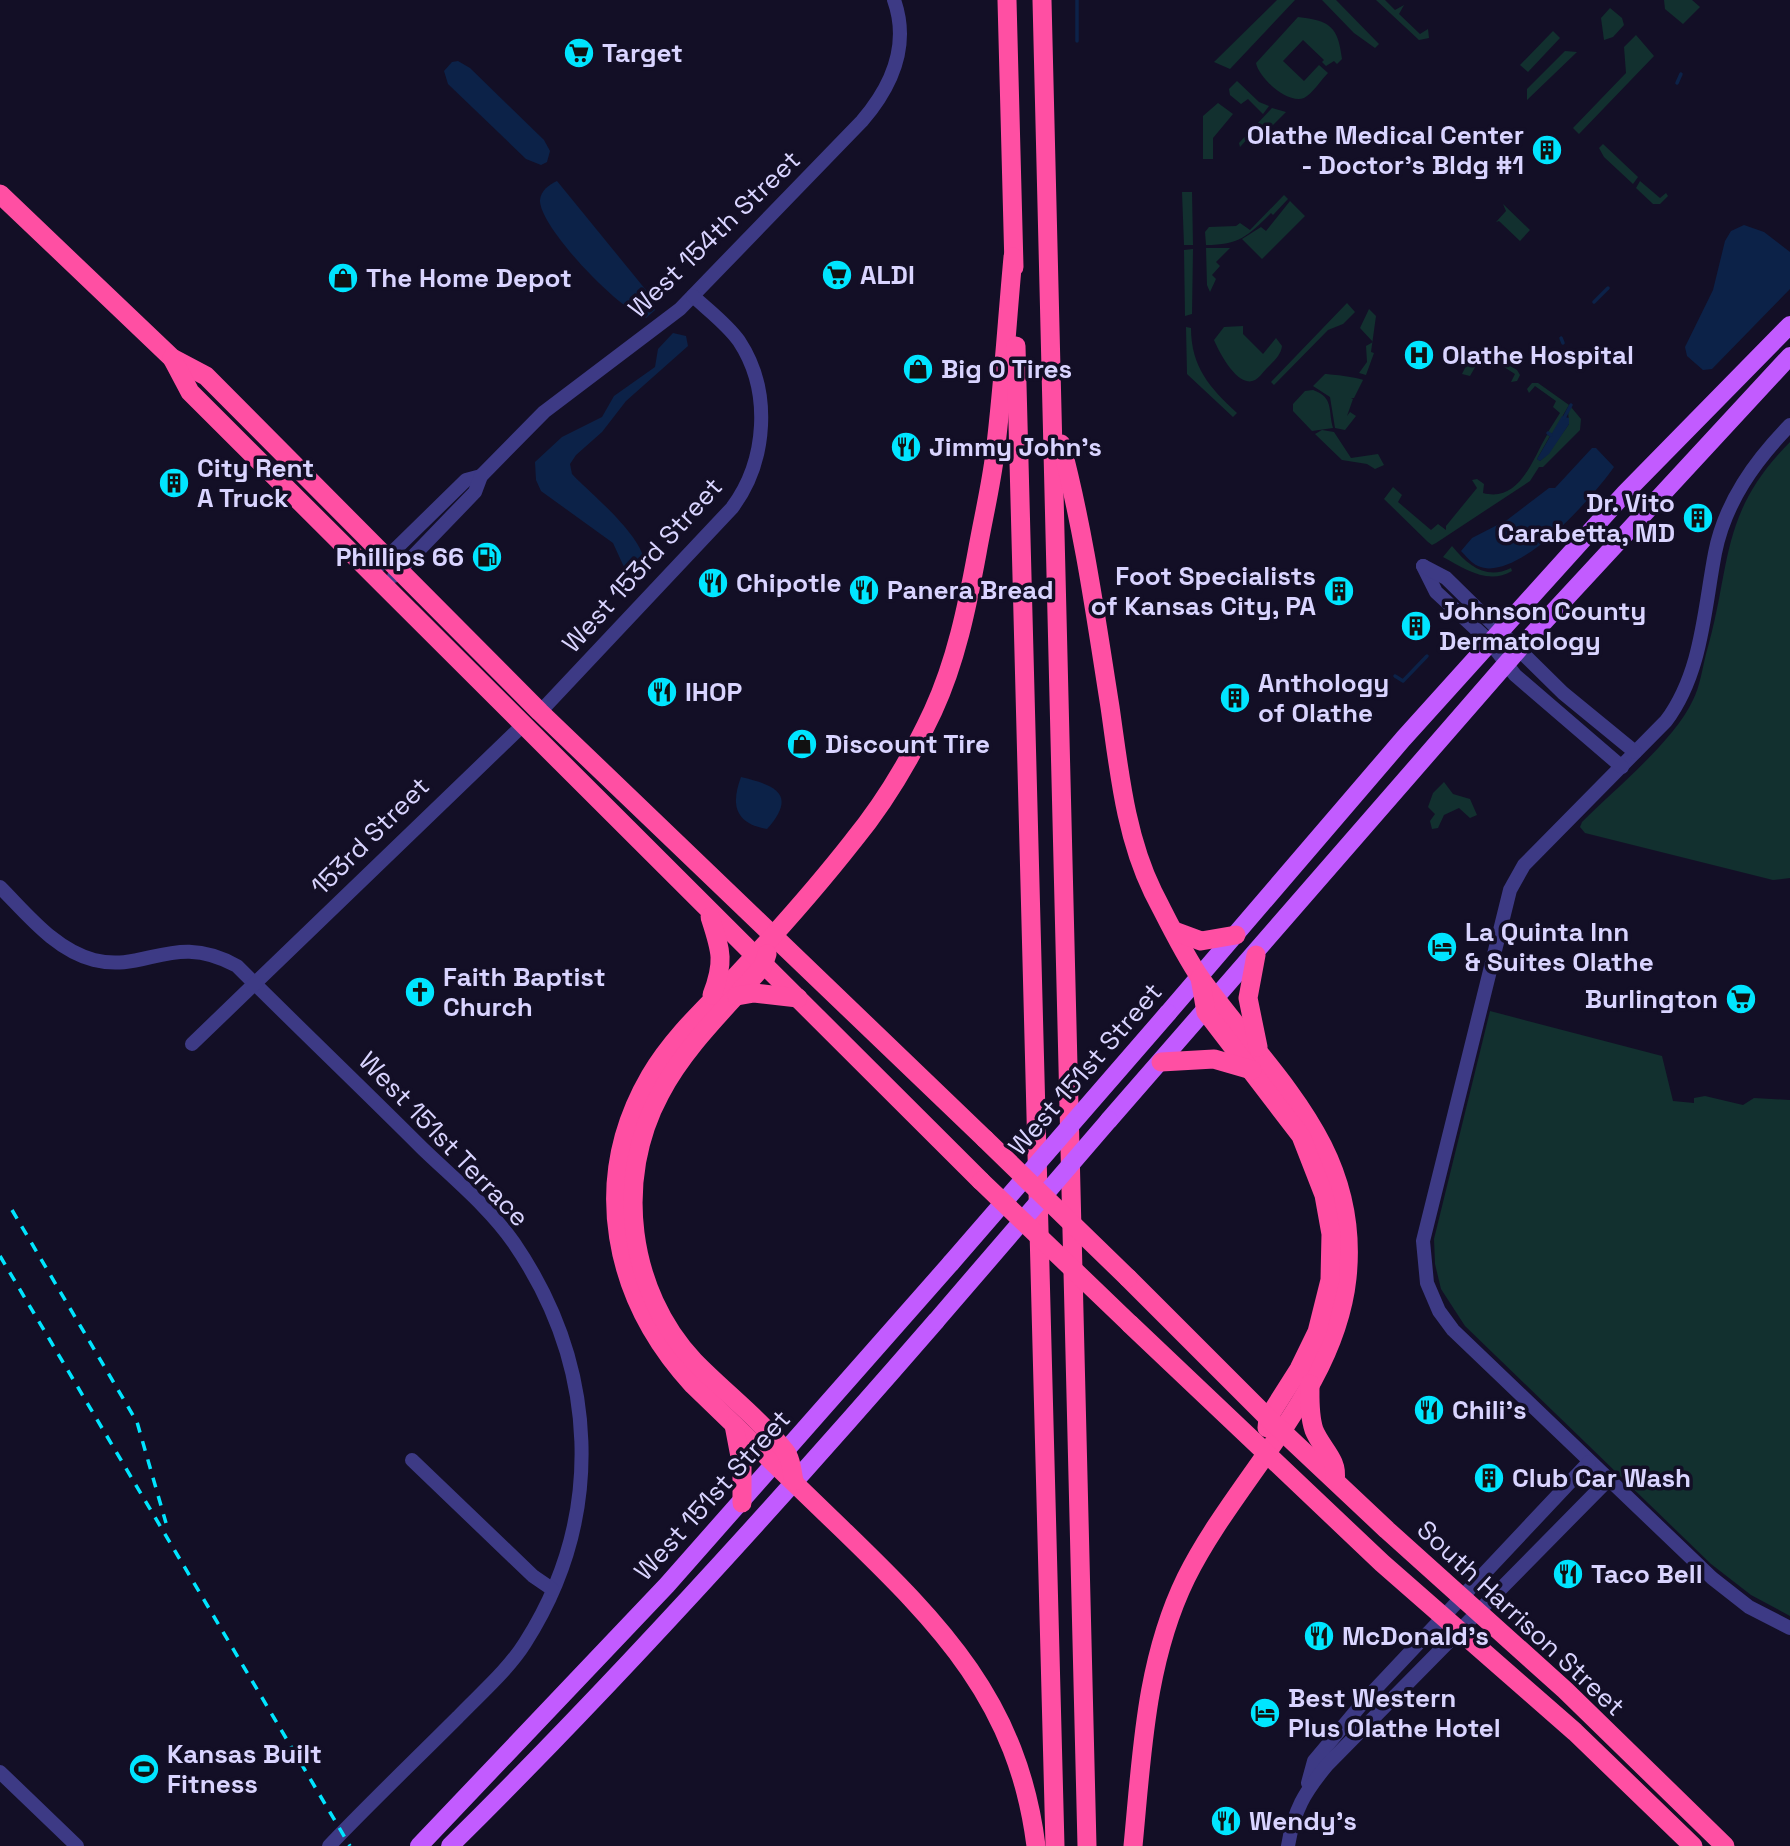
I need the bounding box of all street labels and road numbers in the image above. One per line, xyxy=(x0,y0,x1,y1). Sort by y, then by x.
street label: West 154th Street xyxy=(621,143,807,325)
street label: West 153rd Street xyxy=(554,470,730,660)
street label: 153rd Street xyxy=(303,769,437,903)
street label: West 151st Street xyxy=(1001,975,1169,1163)
street label: West 151st Terrace xyxy=(352,1044,536,1234)
street label: West 151st Street xyxy=(626,1403,798,1587)
street label: South Harrison Street xyxy=(1410,1513,1632,1723)

